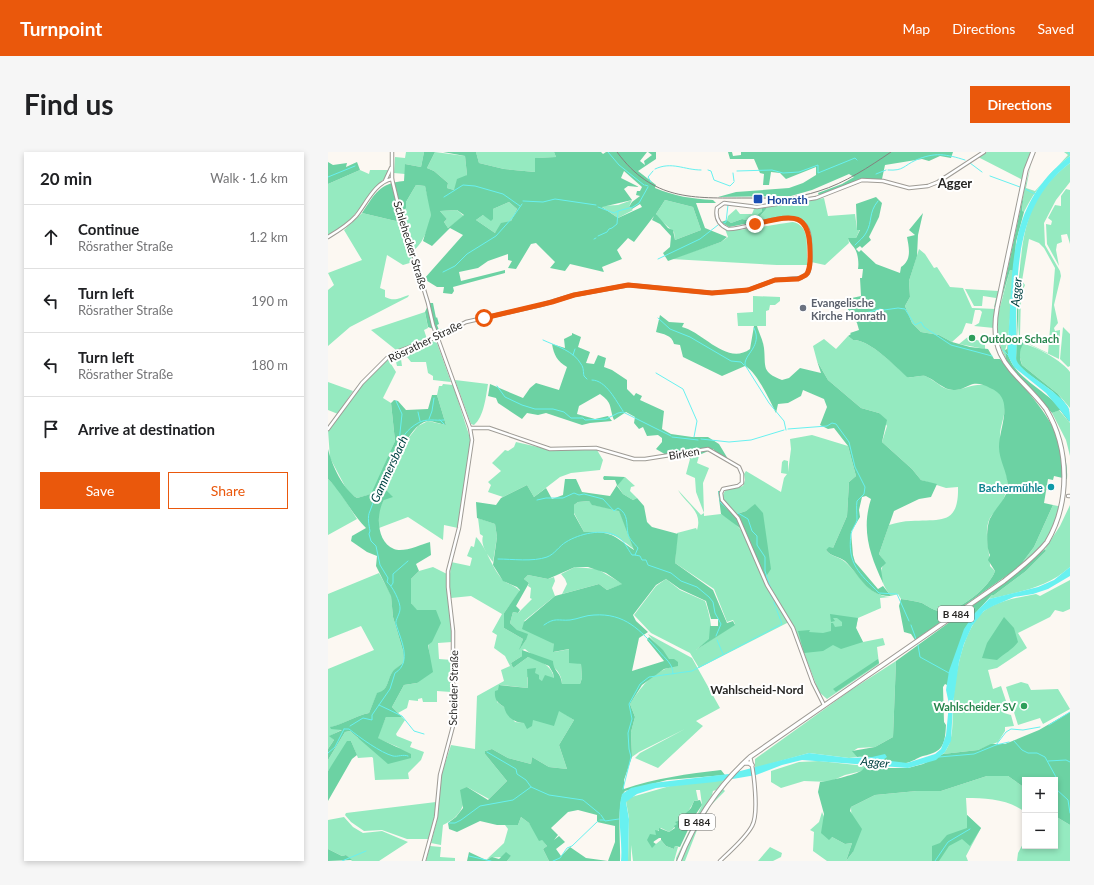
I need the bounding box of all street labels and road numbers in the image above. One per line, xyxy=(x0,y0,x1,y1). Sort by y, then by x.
street label: Schlehecker Straße xyxy=(391,199,431,291)
street label: Rösrather Straße xyxy=(386,317,464,365)
street label: Birken xyxy=(668,444,700,462)
road number: B 484 xyxy=(938,606,974,622)
street label: Scheider Straße xyxy=(446,650,460,726)
road number: B 484 xyxy=(679,814,715,830)

